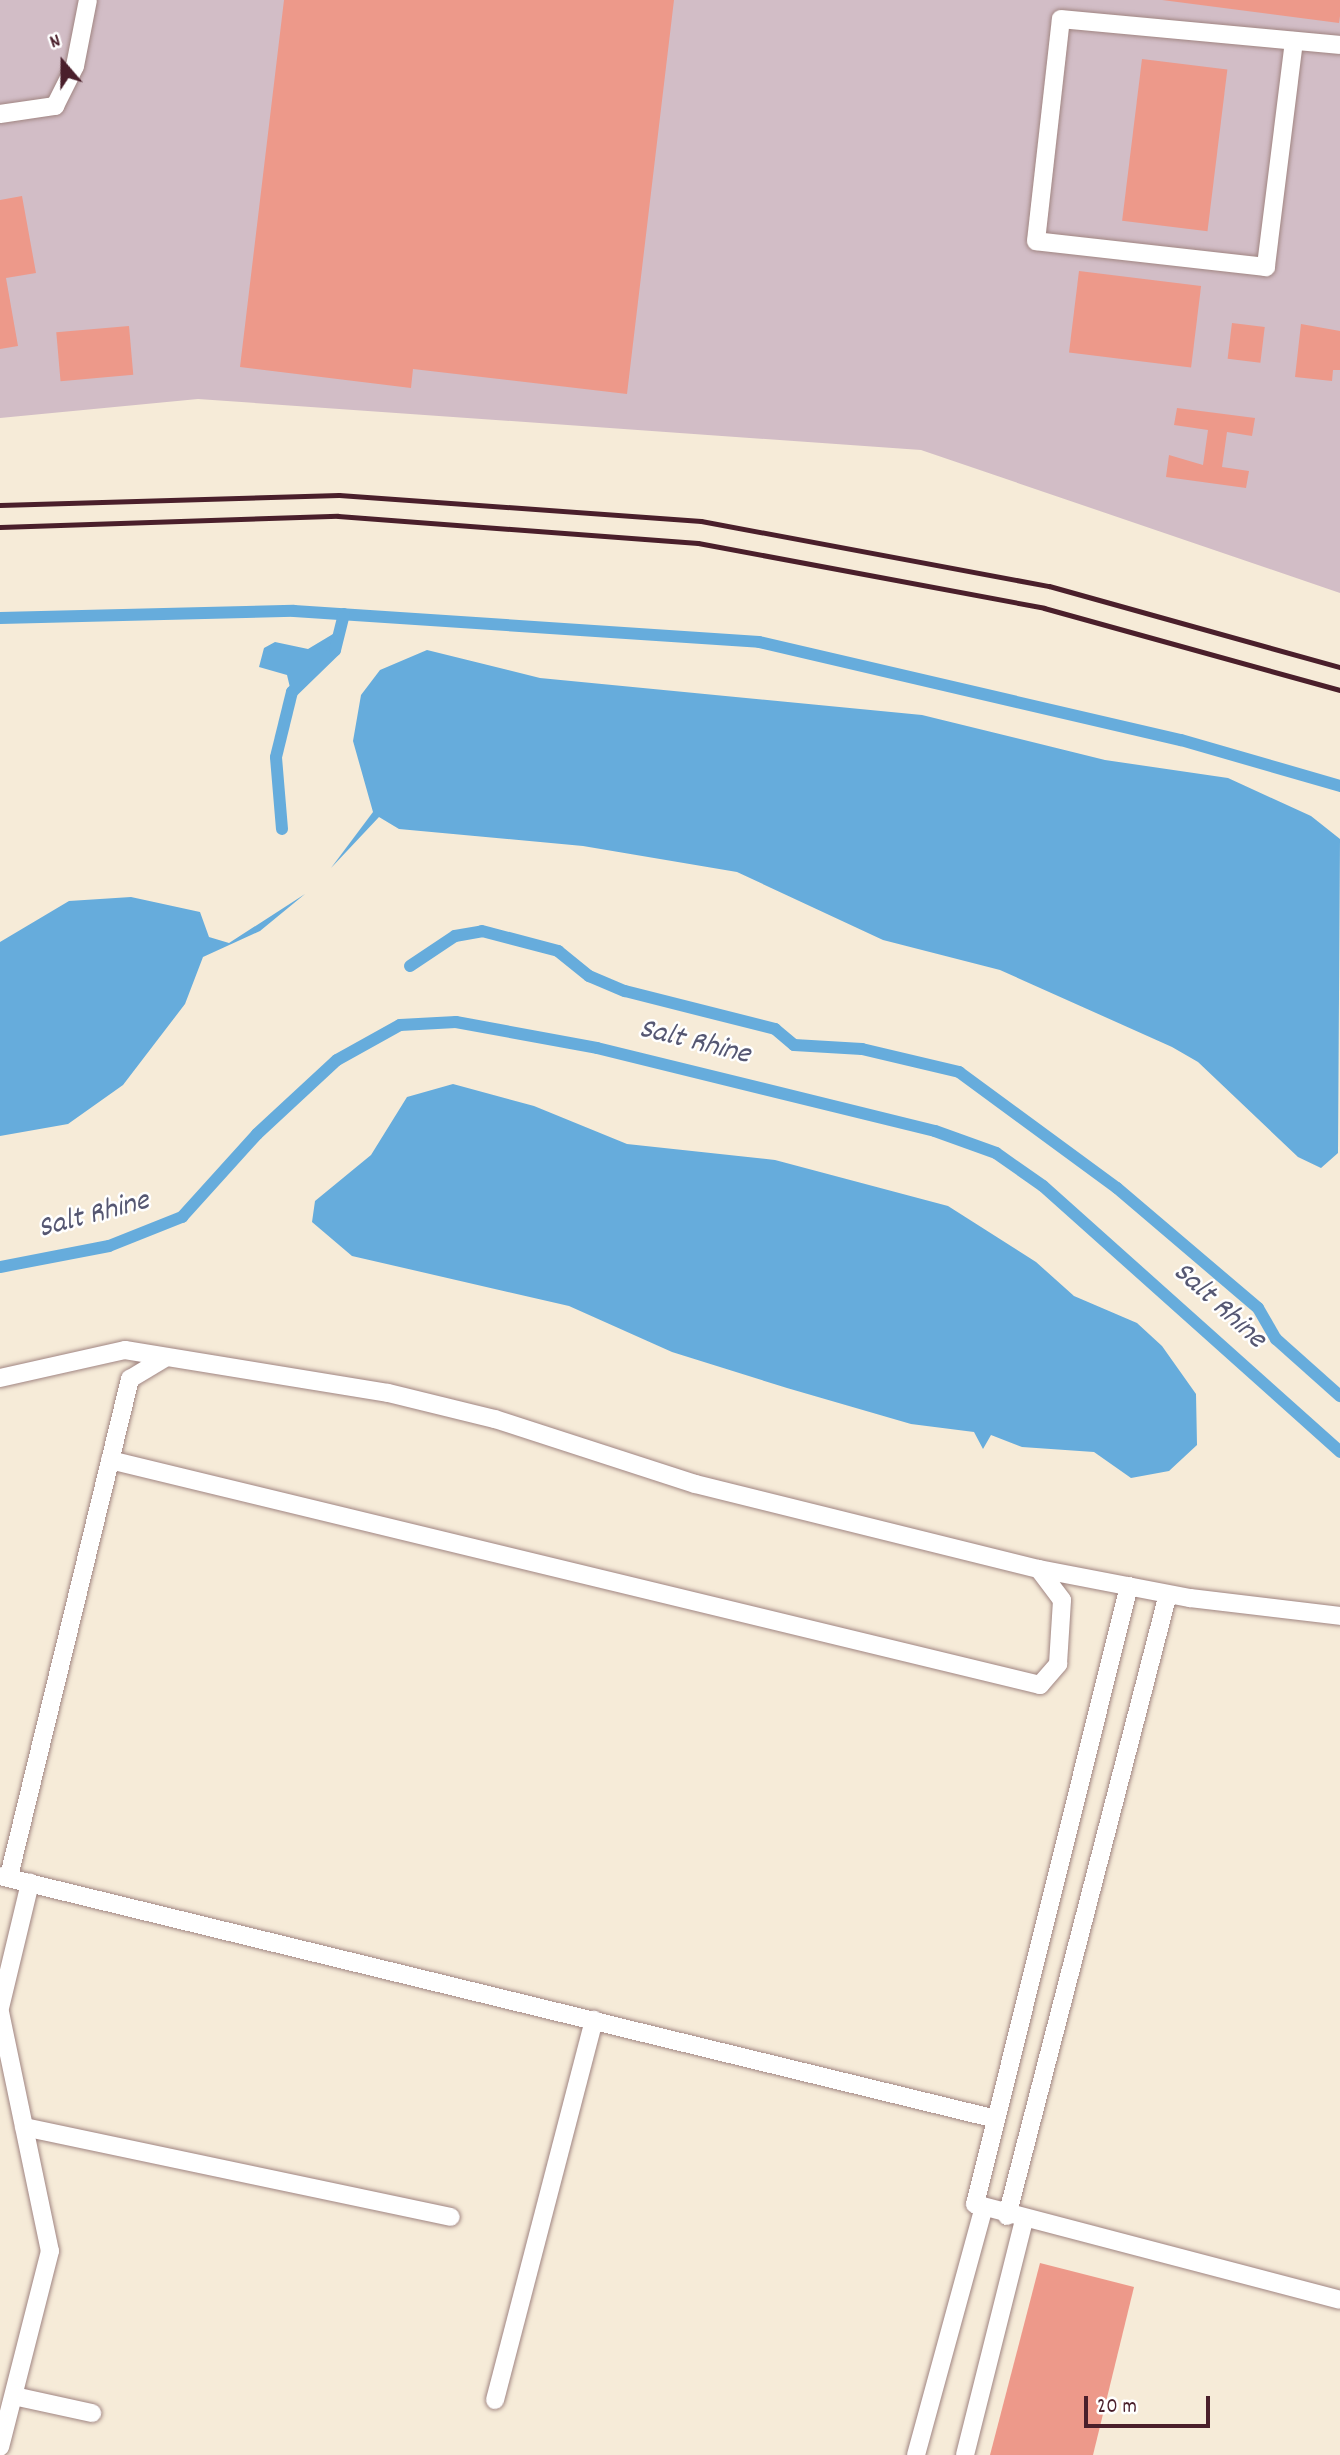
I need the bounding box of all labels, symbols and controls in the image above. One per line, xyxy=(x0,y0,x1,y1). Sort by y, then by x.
north arrow xyxy=(28,28,98,98)
text: N xyxy=(47,29,65,57)
water label: Salt Rhine xyxy=(635,1013,753,1075)
water label: Salt Rhine xyxy=(35,1185,153,1249)
water label: Salt Rhine xyxy=(1164,1256,1272,1358)
scale bar xyxy=(1088,2382,1214,2426)
text: 20 m xyxy=(1097,2393,1137,2423)

